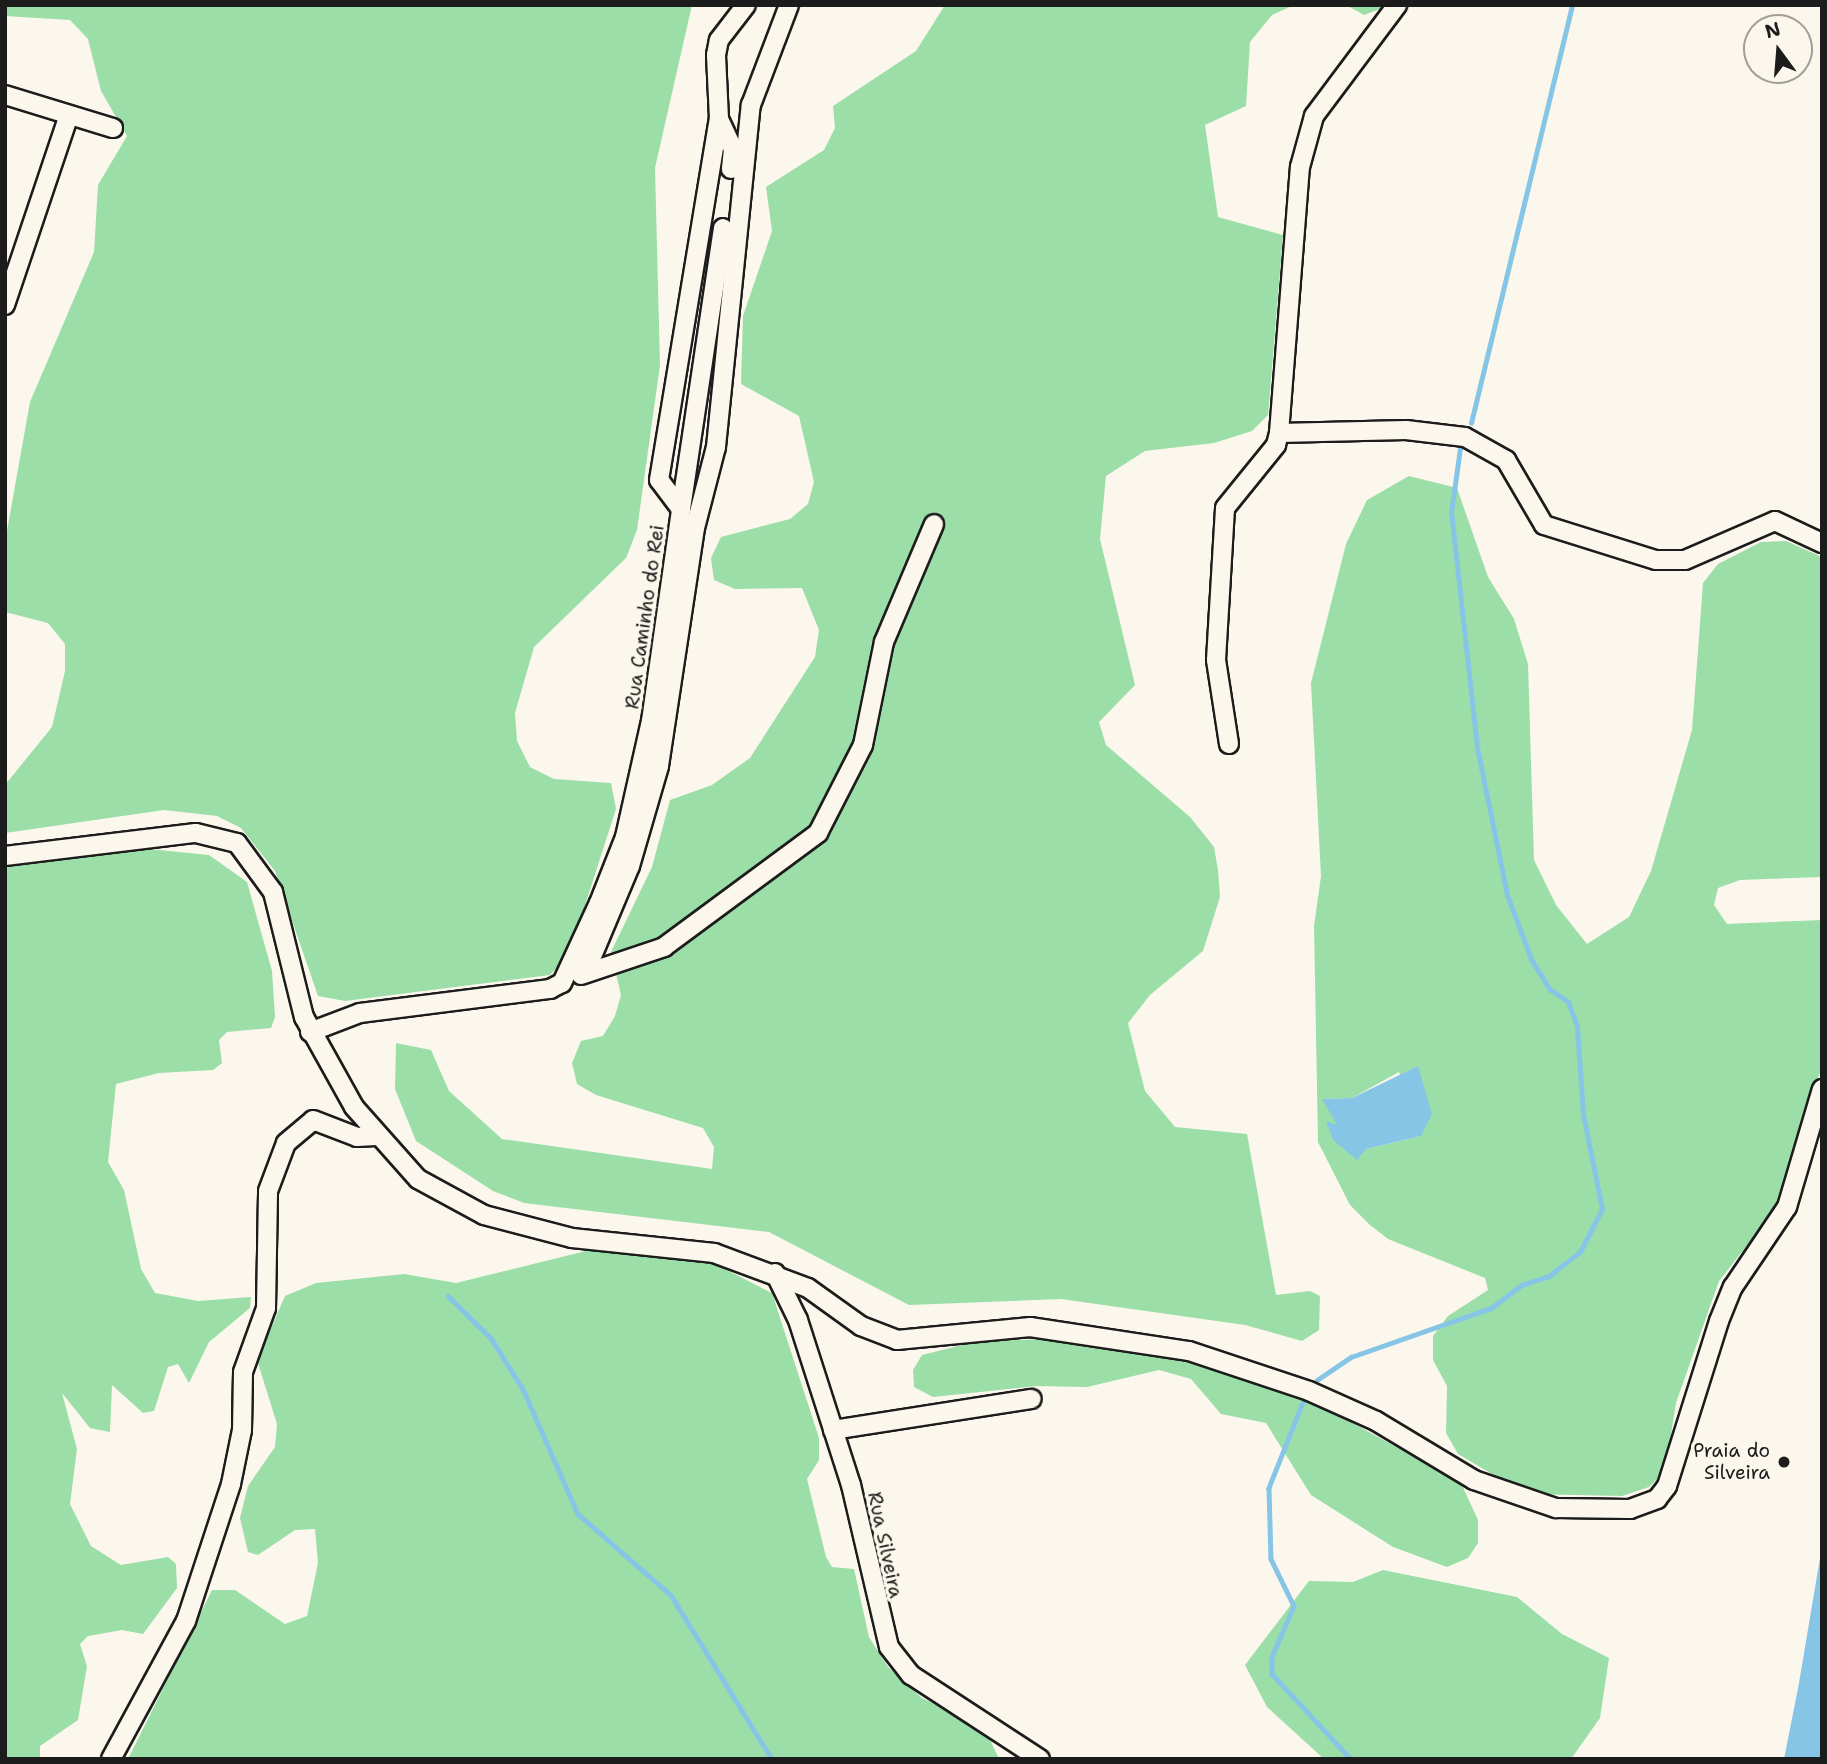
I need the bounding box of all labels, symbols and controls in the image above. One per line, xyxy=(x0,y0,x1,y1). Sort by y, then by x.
north arrow xyxy=(1743,14,1813,84)
text: N xyxy=(1762,16,1783,44)
street label: Rua Caminho do Rei xyxy=(621,523,669,711)
place label: Praia do Silveira xyxy=(1693,1440,1770,1484)
marker: Praia do Silveira xyxy=(1776,1454,1792,1470)
street label: Rua Silveira xyxy=(863,1490,907,1600)

